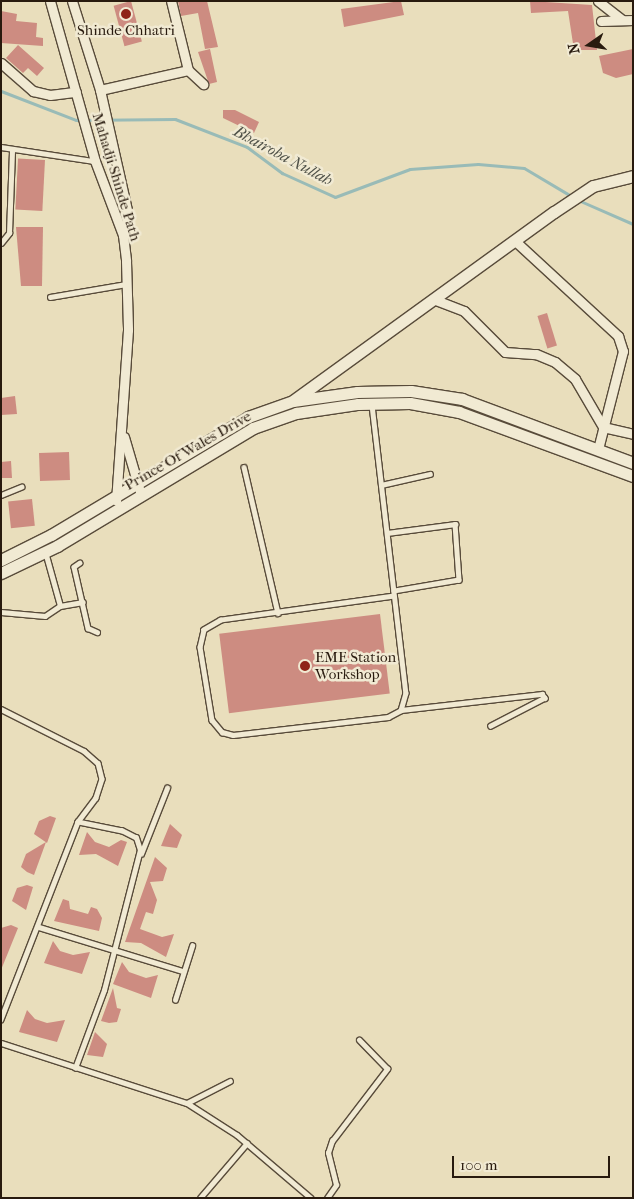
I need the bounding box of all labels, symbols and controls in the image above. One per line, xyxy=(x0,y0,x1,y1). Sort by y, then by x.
marker: Shinde Chhatri xyxy=(120,8,132,20)
north arrow xyxy=(564,20,614,70)
place label: Shinde Chhatri xyxy=(77,22,175,40)
text: N xyxy=(564,41,583,56)
street label: Mahadji Shinde Path xyxy=(88,111,144,243)
water label: Bhairoba Nullah xyxy=(230,122,336,190)
street label: Prince Of Wales Drive xyxy=(121,407,255,495)
place label: EME Station Workshop xyxy=(315,648,396,683)
marker: EME Station Workshop xyxy=(299,660,311,672)
scale bar xyxy=(454,1146,612,1178)
text: 100 m xyxy=(460,1156,498,1174)

